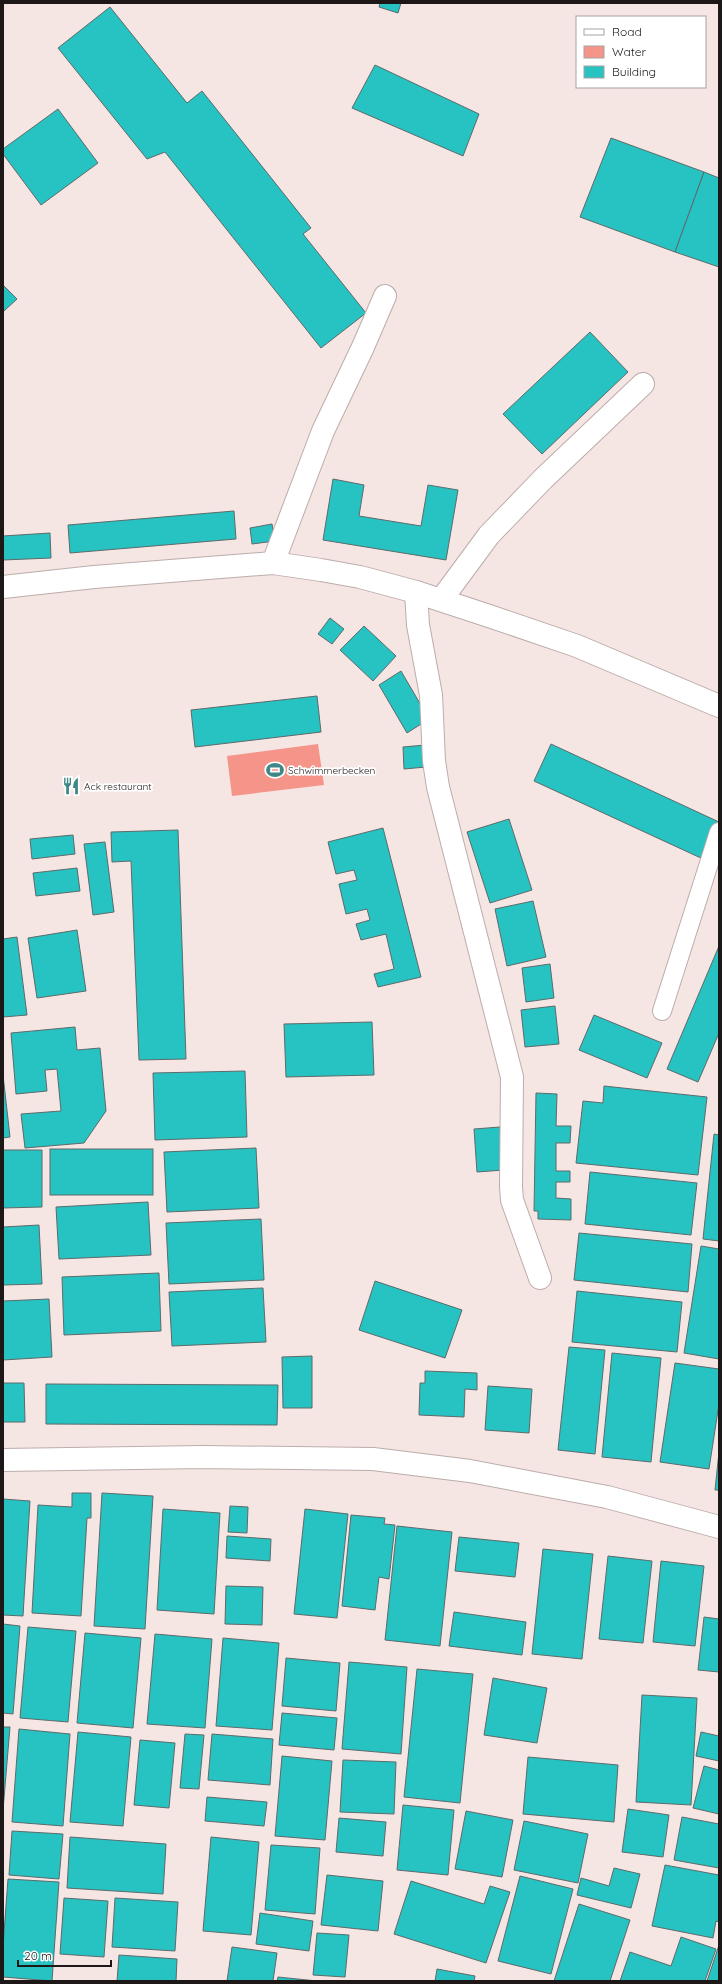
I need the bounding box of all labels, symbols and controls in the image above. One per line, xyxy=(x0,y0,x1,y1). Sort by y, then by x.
legend xyxy=(576,16,706,88)
text: Road xyxy=(612,24,642,39)
text: Water xyxy=(612,44,647,59)
text: Building xyxy=(612,64,656,79)
sports icon: Schwimmerbecken xyxy=(265,760,285,780)
place label: Schwimmerbecken xyxy=(288,764,375,777)
restaurant icon: Ack restaurant xyxy=(61,776,81,796)
place label: Ack restaurant xyxy=(84,780,152,793)
scale bar xyxy=(18,1942,111,1968)
text: 20 m xyxy=(24,1948,52,1963)

